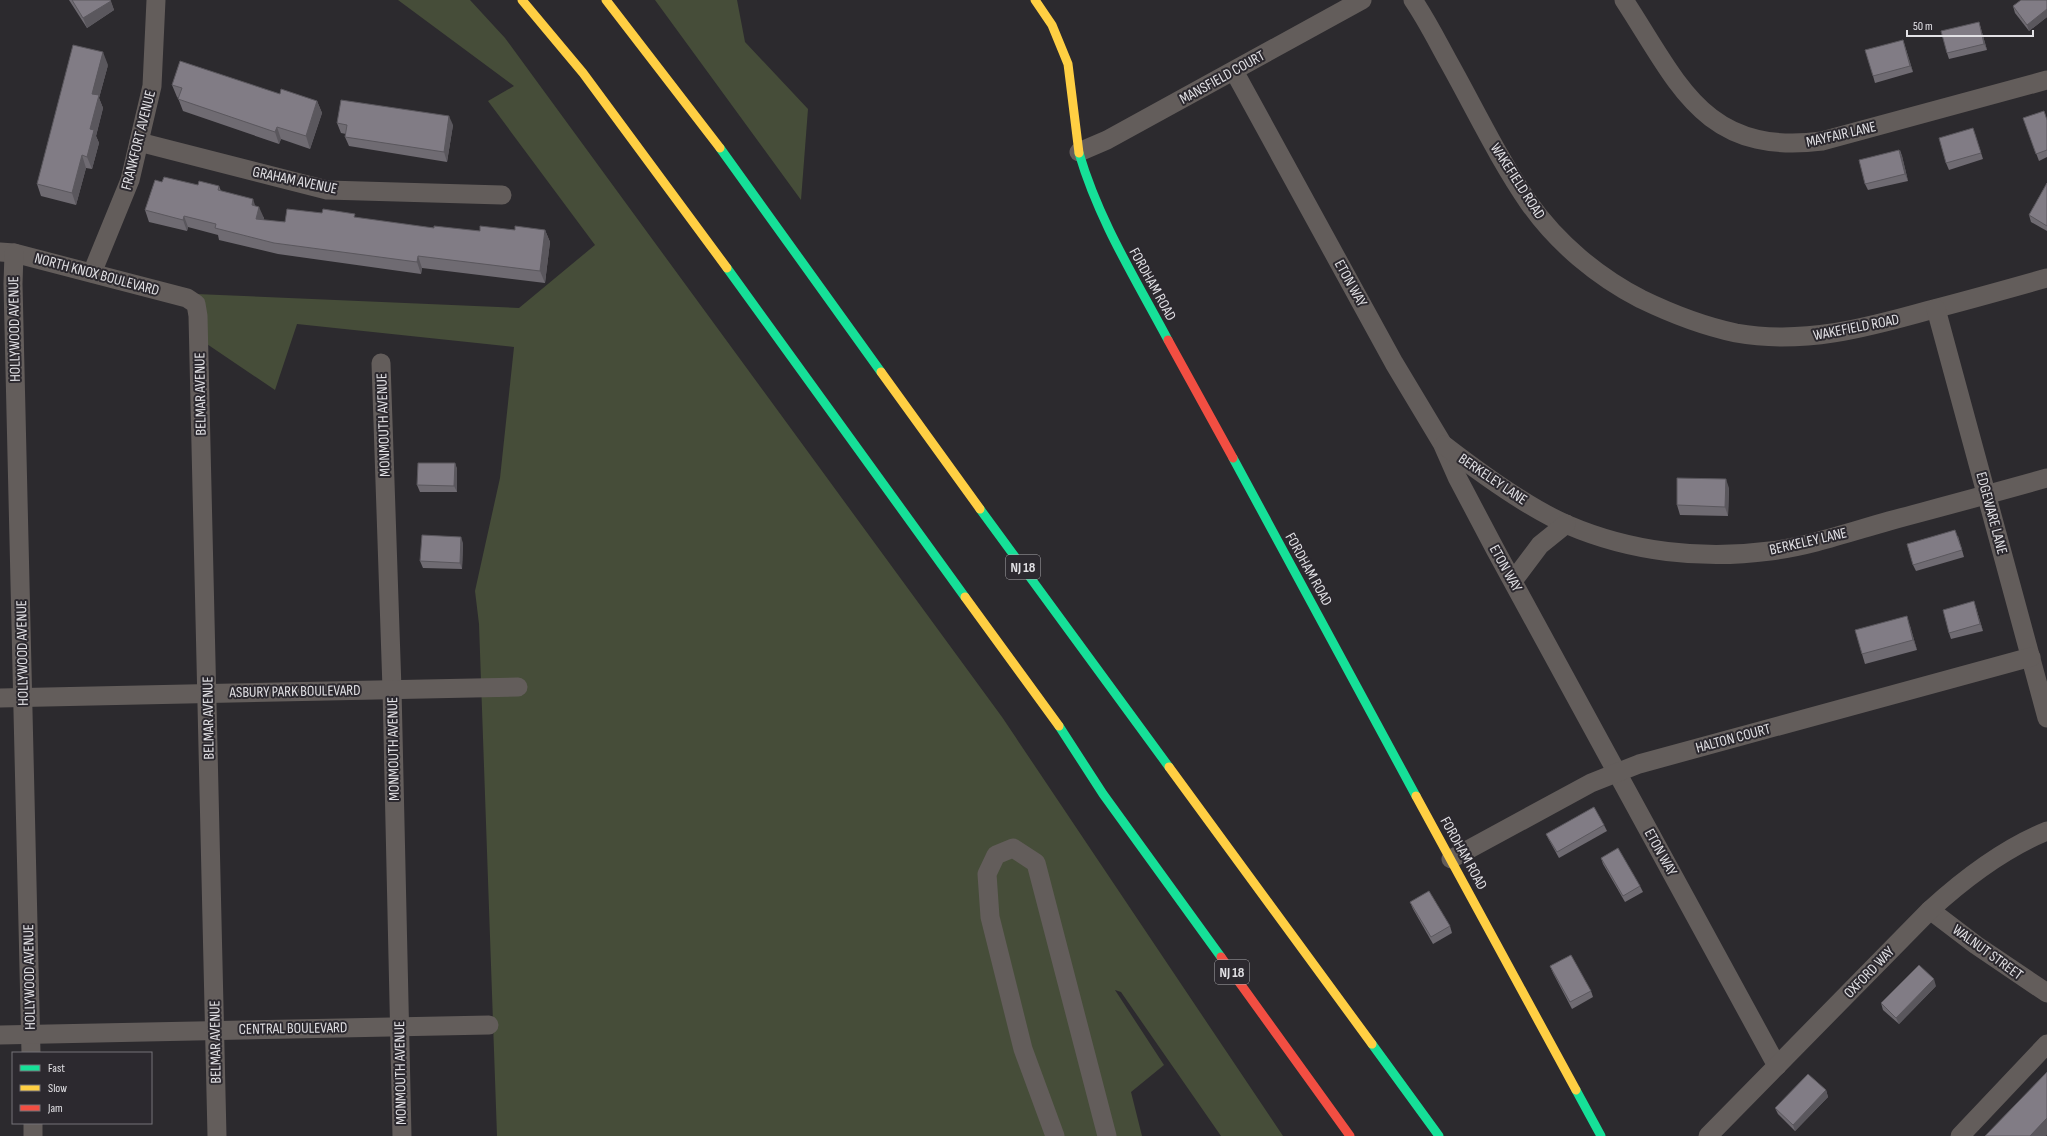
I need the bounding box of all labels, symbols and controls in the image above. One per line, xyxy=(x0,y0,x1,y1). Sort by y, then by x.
scale bar xyxy=(1907,12,2033,38)
text: 50 m xyxy=(1913,19,1933,34)
street label: MANSFIELD COURT xyxy=(1176,46,1268,109)
street label: FRANKFORT AVENUE xyxy=(117,88,160,192)
street label: MAYFAIR LANE xyxy=(1804,117,1878,152)
street label: WAKEFIELD ROAD xyxy=(1486,140,1549,223)
street label: GRAHAM AVENUE xyxy=(251,162,339,199)
street label: FORDHAM ROAD xyxy=(1125,244,1180,324)
street label: NORTH KNOX BOULEVARD xyxy=(32,249,161,300)
street label: ETON WAY xyxy=(1330,256,1372,311)
street label: HOLLYWOOD AVENUE xyxy=(4,276,25,382)
street label: WAKEFIELD ROAD xyxy=(1812,310,1901,345)
street label: BELMAR AVENUE xyxy=(190,352,211,436)
street label: MONMOUTH AVENUE xyxy=(372,373,395,477)
street label: BERKELEY LANE xyxy=(1455,449,1531,509)
street label: EDGEWARE LANE xyxy=(1971,470,2012,556)
street label: BERKELEY LANE xyxy=(1767,523,1849,560)
street label: FORDHAM ROAD xyxy=(1281,529,1336,609)
street label: ETON WAY xyxy=(1485,541,1527,596)
road number: NJ 18 xyxy=(1006,555,1040,579)
street label: HOLLYWOOD AVENUE xyxy=(12,600,33,706)
street label: BELMAR AVENUE xyxy=(198,676,219,760)
street label: ASBURY PARK BOULEVARD xyxy=(228,681,361,702)
street label: MONMOUTH AVENUE xyxy=(383,697,404,801)
street label: HALTON COURT xyxy=(1694,719,1773,758)
street label: FORDHAM ROAD xyxy=(1436,813,1491,893)
street label: ETON WAY xyxy=(1640,825,1682,880)
street label: WALNUT STREET xyxy=(1949,920,2027,984)
street label: HOLLYWOOD AVENUE xyxy=(19,924,40,1030)
street label: OXFORD WAY xyxy=(1840,942,1899,1002)
road number: NJ 18 xyxy=(1215,960,1249,984)
street label: BELMAR AVENUE xyxy=(205,1000,226,1084)
street label: CENTRAL BOULEVARD xyxy=(239,1018,347,1039)
street label: MONMOUTH AVENUE xyxy=(390,1021,411,1125)
legend xyxy=(12,1052,152,1124)
text: Fast xyxy=(48,1061,65,1076)
text: Slow xyxy=(48,1081,67,1096)
text: Jam xyxy=(47,1101,63,1116)

